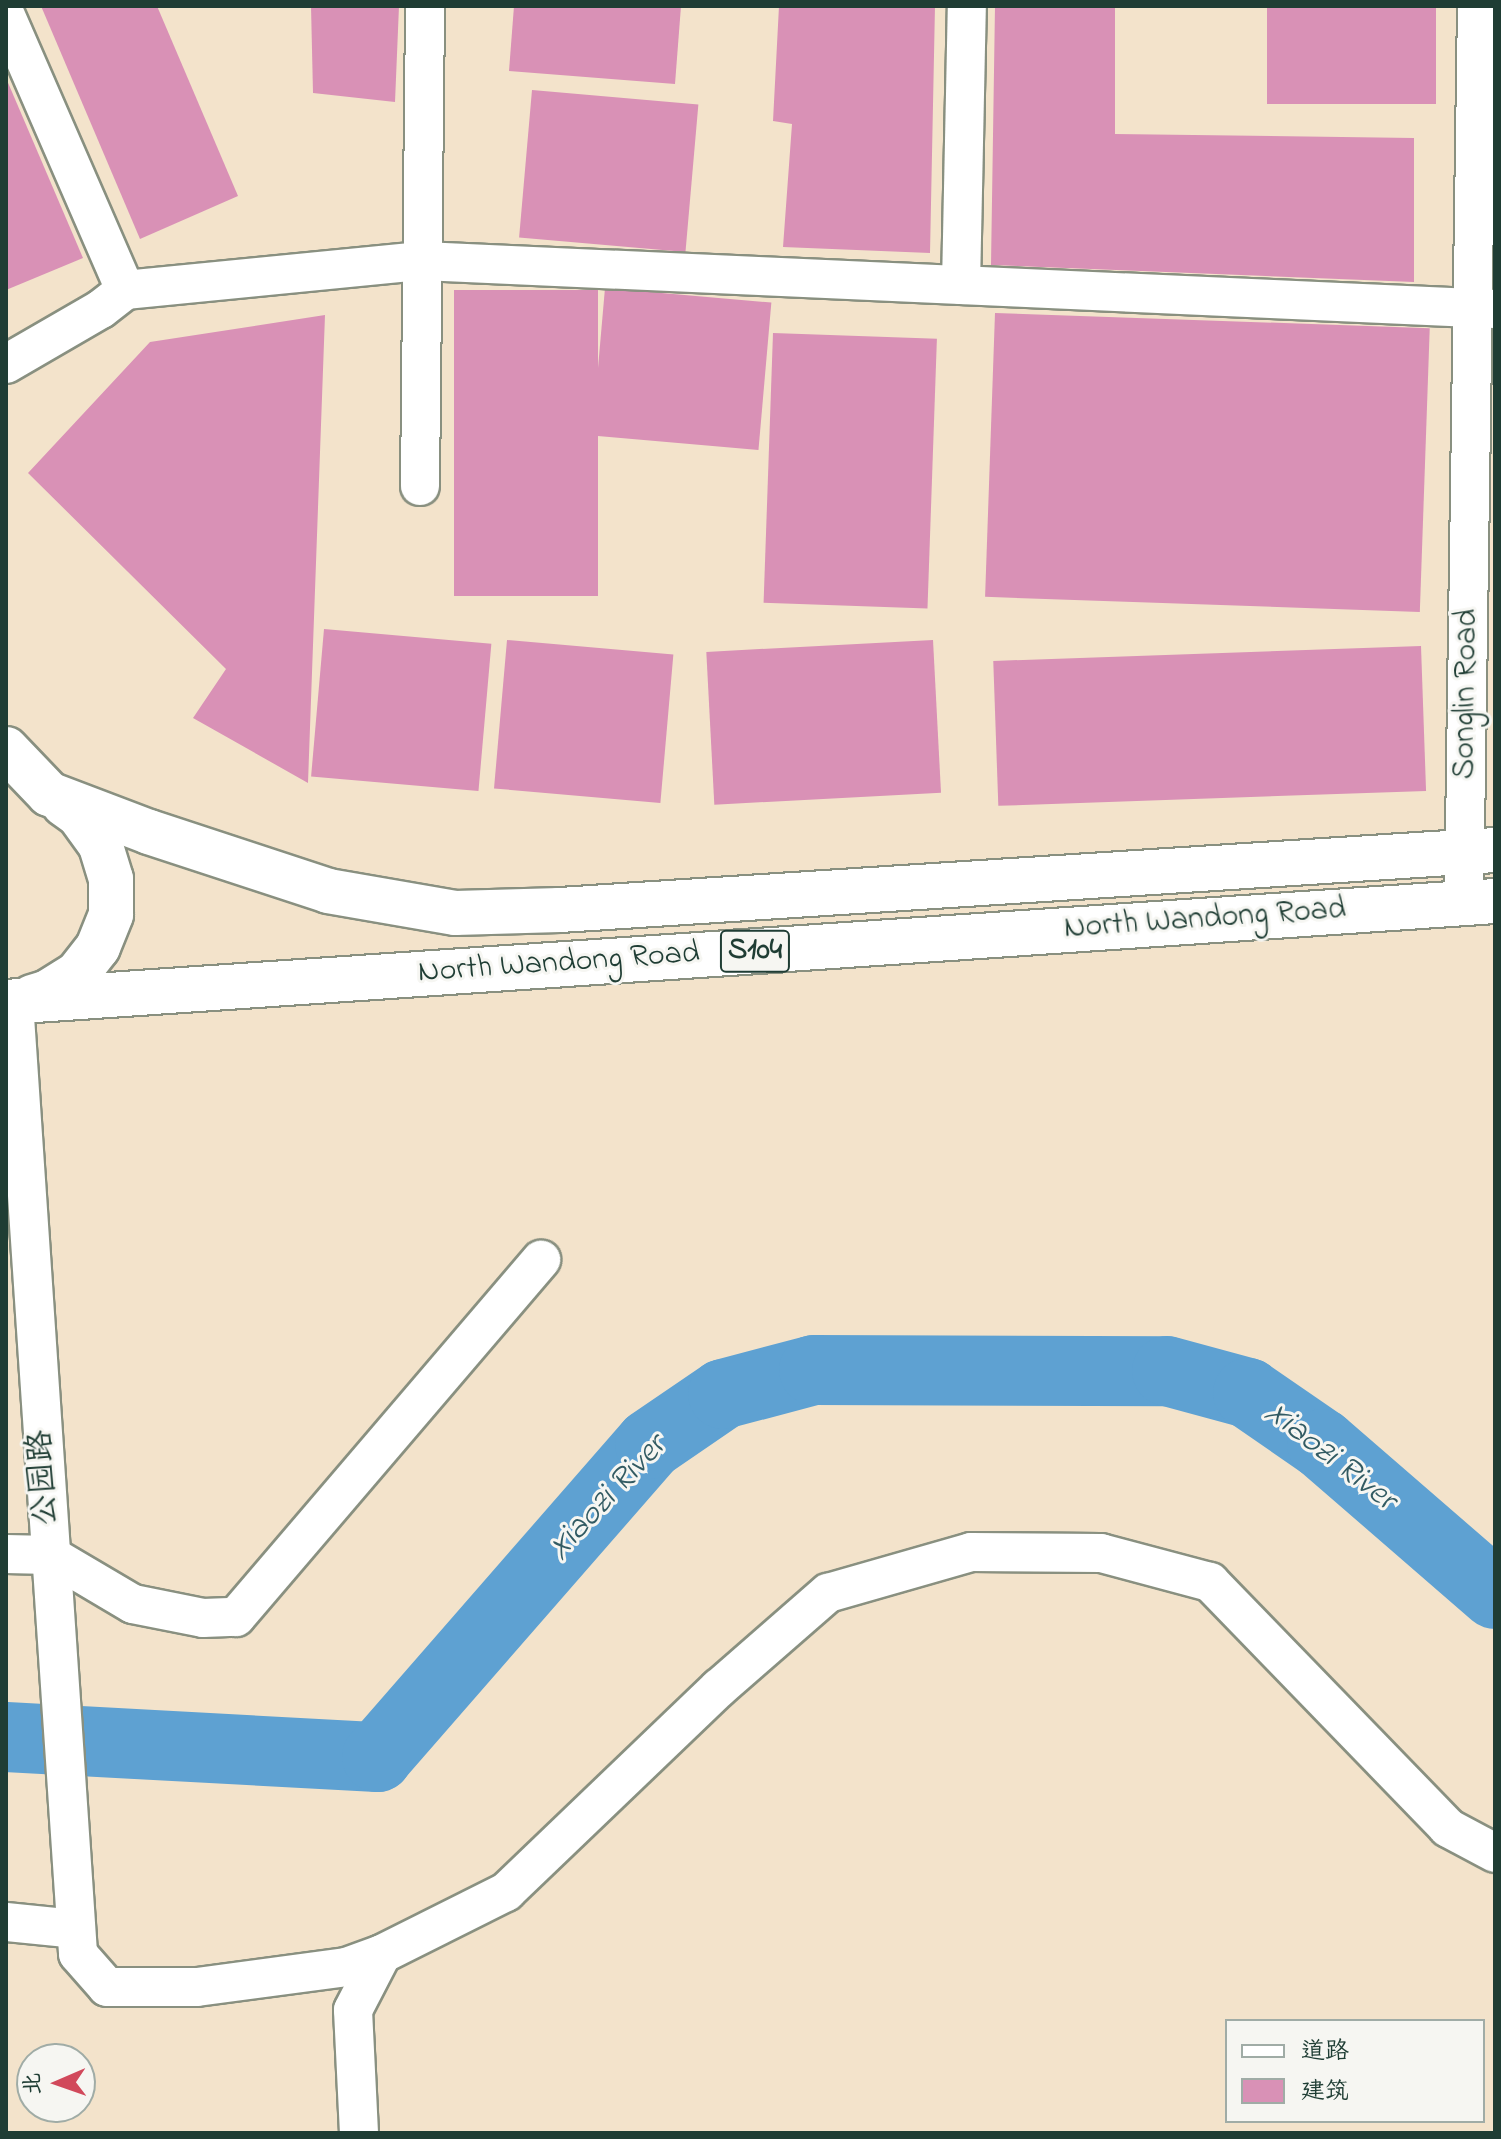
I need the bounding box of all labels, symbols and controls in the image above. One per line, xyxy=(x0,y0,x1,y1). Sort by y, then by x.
street label: Songlin Road xyxy=(1446,608,1488,780)
street label: North Wandong Road xyxy=(1063,891,1347,949)
road number: S104 xyxy=(719,925,791,977)
street label: North Wandong Road xyxy=(417,935,701,993)
water label: Xiaozi River xyxy=(1256,1393,1404,1521)
water label: Xiaozi River xyxy=(540,1427,676,1569)
street label: 公园路 xyxy=(22,1429,68,1527)
legend xyxy=(1225,2019,1485,2123)
text: 道路 xyxy=(1301,2035,1349,2070)
north arrow xyxy=(16,2043,96,2123)
text: 北 xyxy=(18,2072,50,2095)
text: 建筑 xyxy=(1301,2075,1349,2110)

